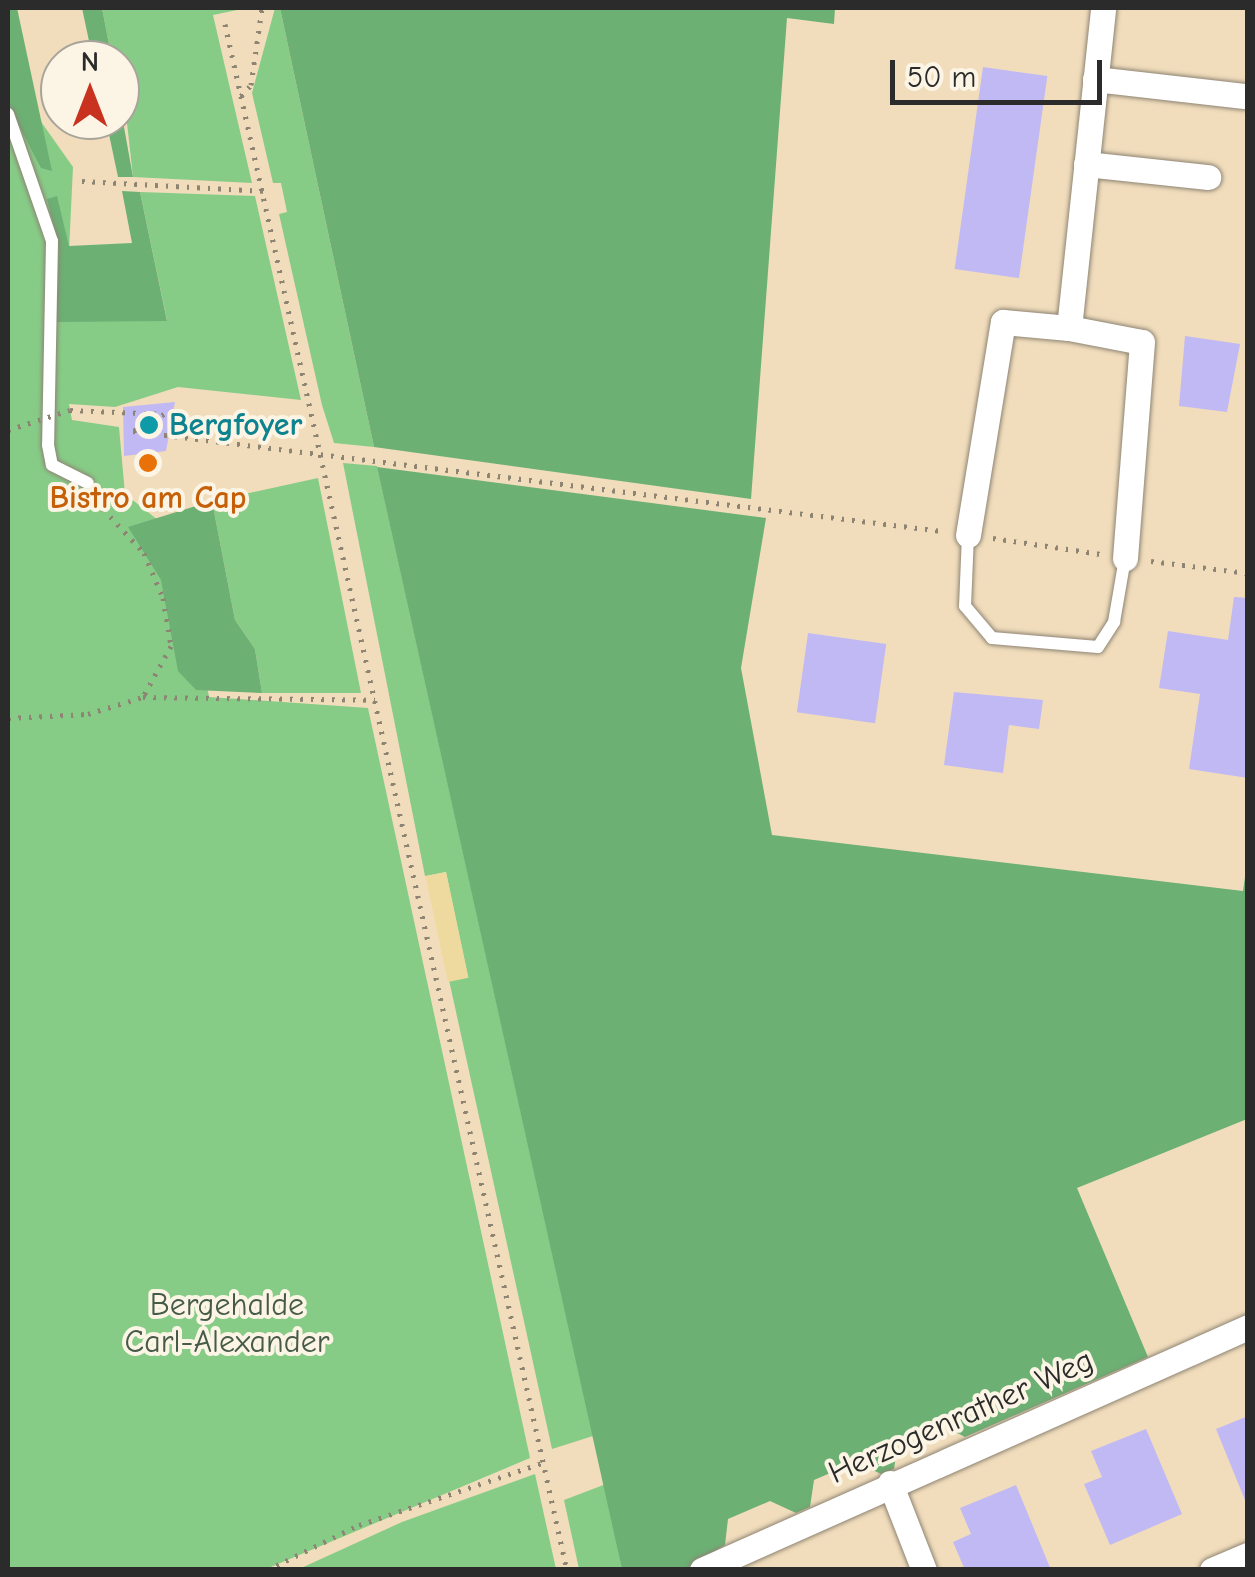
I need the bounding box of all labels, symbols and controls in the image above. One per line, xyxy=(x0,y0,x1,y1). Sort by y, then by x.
north arrow xyxy=(40,40,140,140)
scale bar xyxy=(895,40,1108,102)
text: N xyxy=(81,46,99,78)
text: 50 m xyxy=(907,60,976,95)
place label: Bergfoyer xyxy=(169,406,302,444)
marker: Bergfoyer xyxy=(138,414,160,436)
marker: Bistro am Cap xyxy=(137,452,159,474)
place label: Bistro am Cap xyxy=(49,479,247,517)
park label: Bergehalde Carl-Alexander xyxy=(125,1287,329,1362)
street label: Herzogenrather Weg xyxy=(823,1341,1099,1493)

